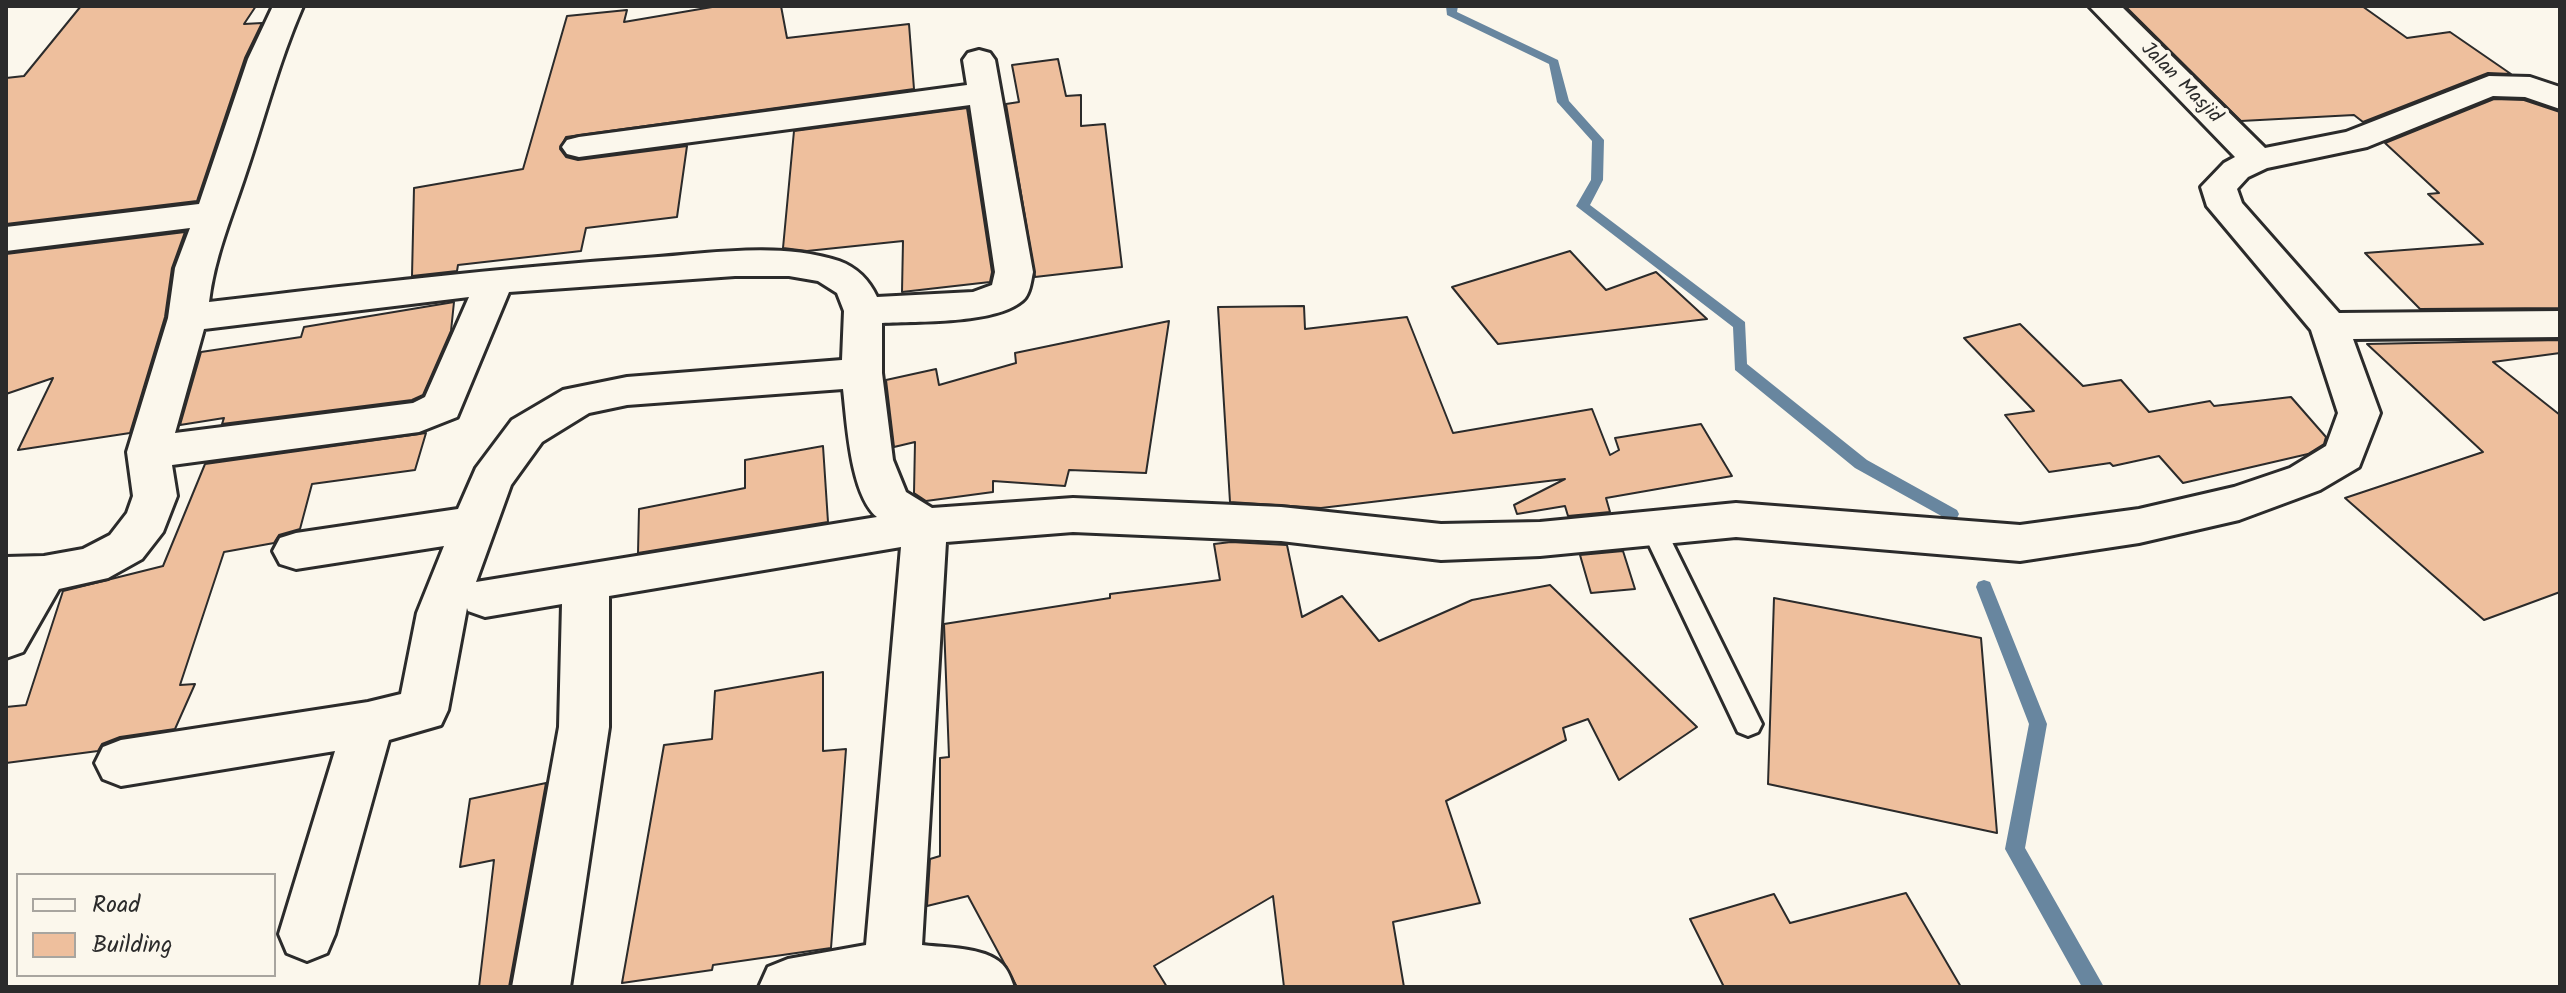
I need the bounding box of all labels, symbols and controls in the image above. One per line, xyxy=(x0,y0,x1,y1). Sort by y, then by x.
street label: Jalan Masjid xyxy=(2134,38,2226,130)
legend xyxy=(16,873,276,977)
text: Road xyxy=(92,886,140,925)
text: Building xyxy=(92,926,172,965)

